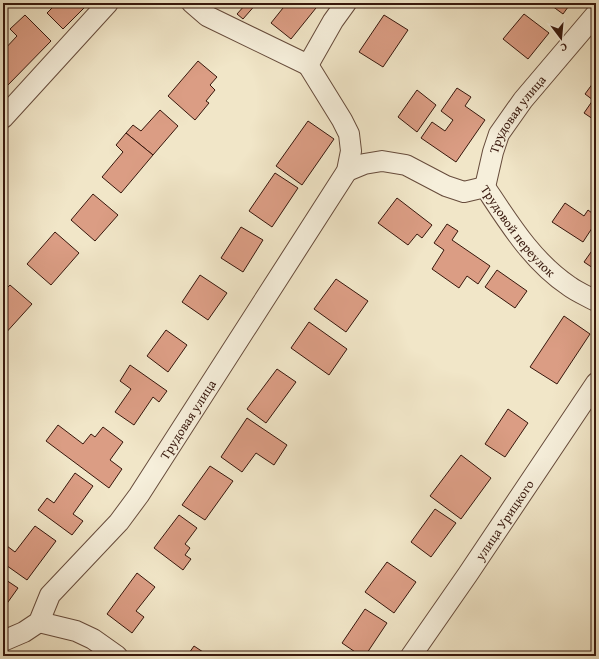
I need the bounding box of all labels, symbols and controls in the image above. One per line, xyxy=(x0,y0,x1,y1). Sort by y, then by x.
north arrow xyxy=(541,18,581,58)
text: С xyxy=(559,39,569,56)
street label: Трудовая улица xyxy=(484,70,550,156)
street label: Трудовой переулок xyxy=(477,181,560,281)
street label: Трудовая улица xyxy=(155,375,221,463)
street label: улица Урицкого xyxy=(470,475,538,565)

